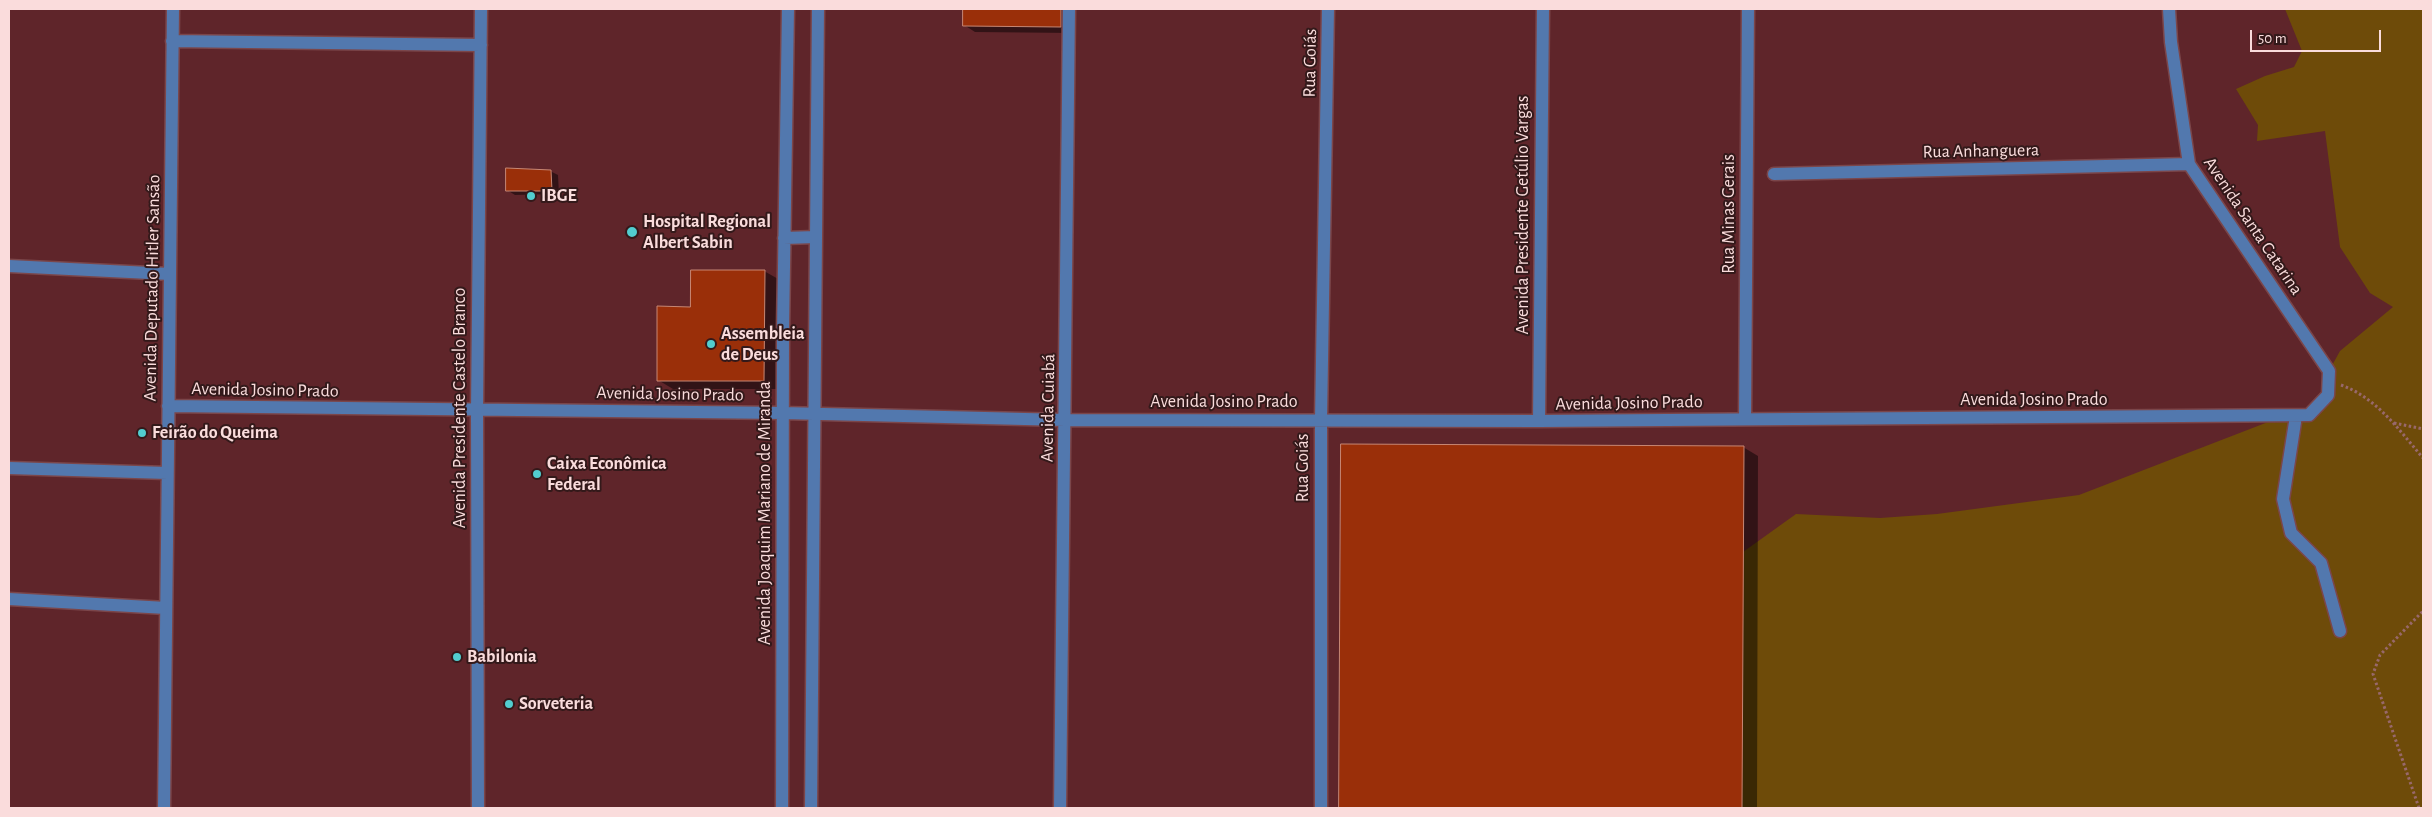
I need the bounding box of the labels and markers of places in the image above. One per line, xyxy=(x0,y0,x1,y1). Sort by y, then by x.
place label: IBGE xyxy=(541,185,577,207)
marker: IBGE xyxy=(525,190,537,202)
place label: Hospital Regional Albert Sabin xyxy=(643,211,771,253)
marker: Hospital Regional Albert Sabin xyxy=(625,225,639,239)
place label: Assembleia de Deus xyxy=(721,323,805,366)
marker: Assembleia de Deus xyxy=(705,338,717,350)
place label: Feirão do Queima xyxy=(152,422,278,444)
marker: Feirão do Queima xyxy=(136,427,148,439)
place label: Caixa Econômica Federal xyxy=(547,453,667,496)
marker: Caixa Econômica Federal xyxy=(531,468,543,480)
place label: Babilonia xyxy=(467,646,537,668)
marker: Babilonia xyxy=(451,651,463,663)
place label: Sorveteria xyxy=(519,693,593,715)
marker: Sorveteria xyxy=(503,698,515,710)

